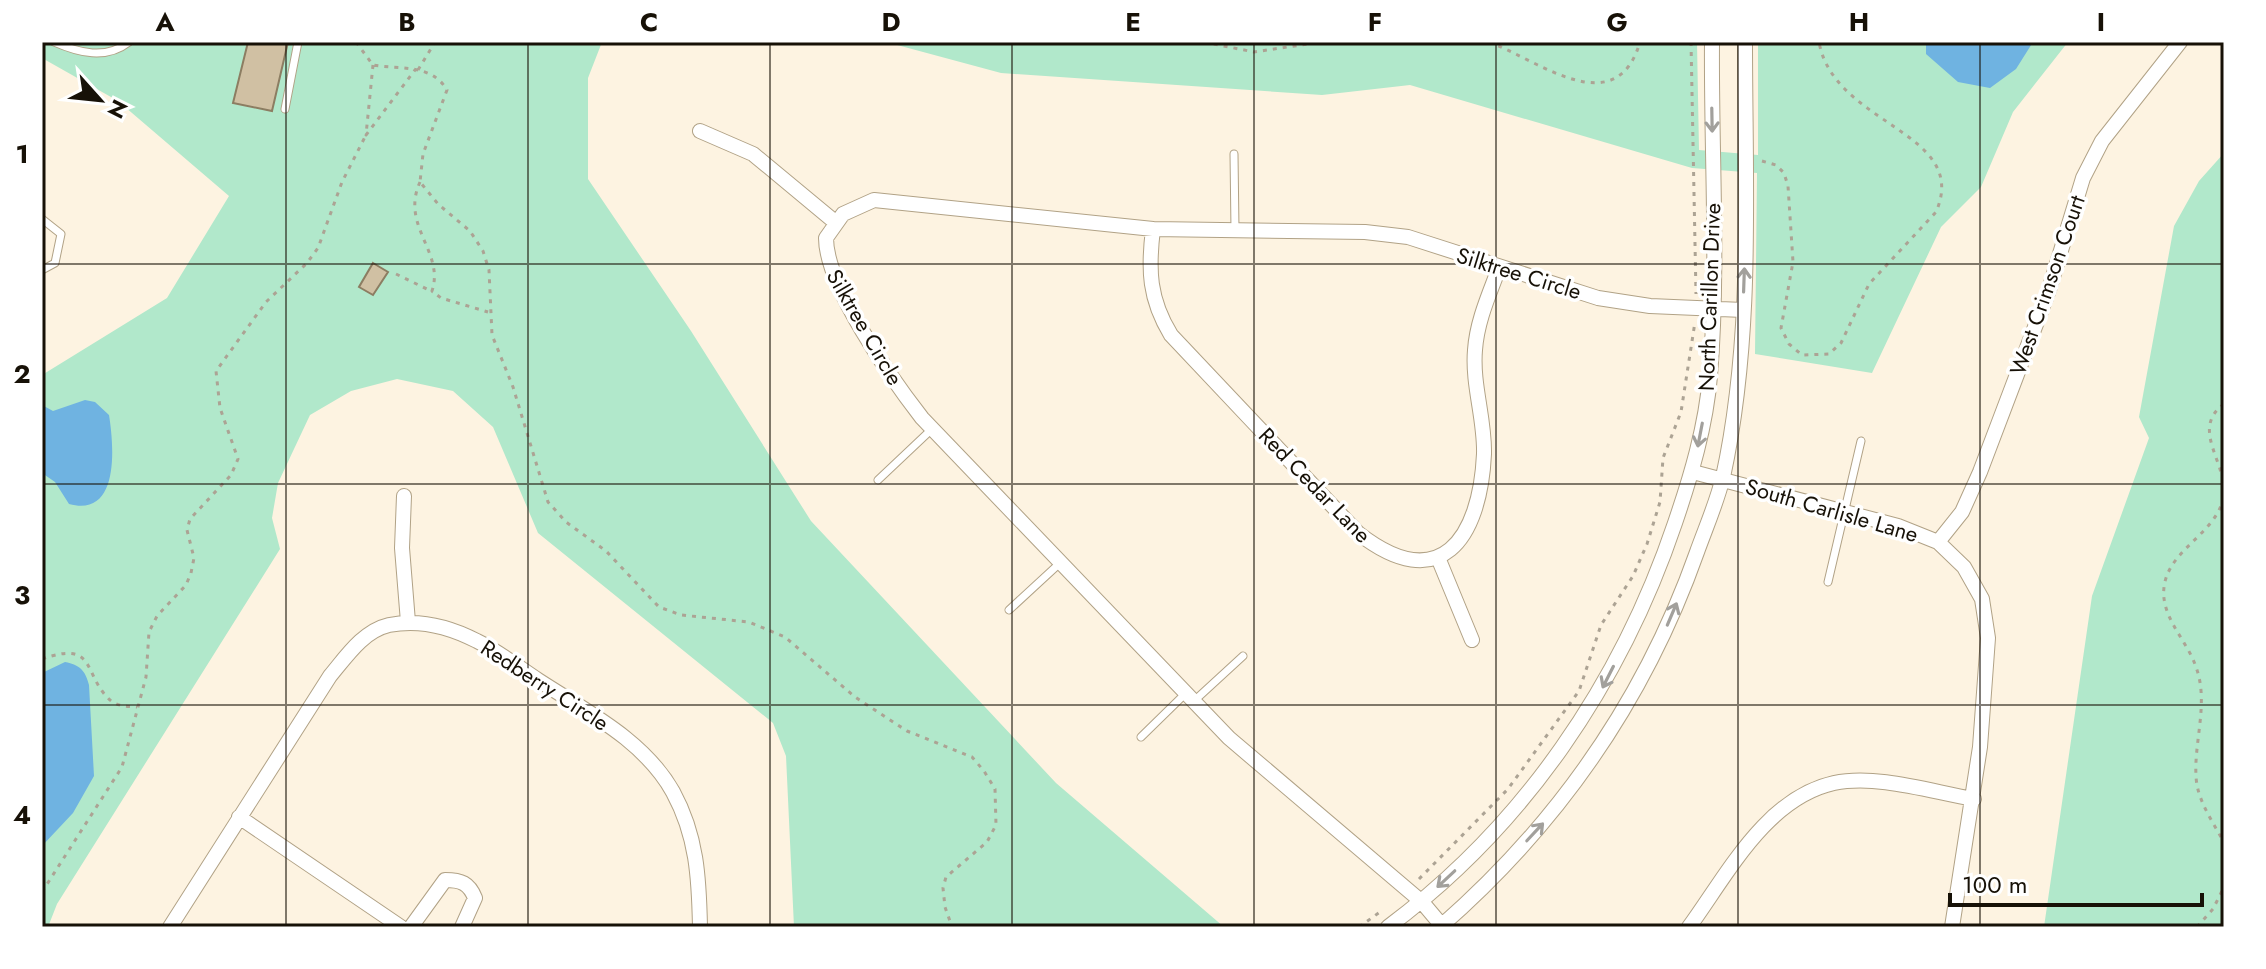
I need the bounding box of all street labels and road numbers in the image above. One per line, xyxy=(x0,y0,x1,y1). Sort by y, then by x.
street label: West Crimson Court xyxy=(2001,190,2093,379)
street label: North Carillon Drive xyxy=(1690,202,1728,392)
street label: Silktree Circle xyxy=(1453,239,1585,307)
street label: Silktree Circle xyxy=(819,263,911,391)
street label: Red Cedar Lane xyxy=(1251,420,1379,550)
street label: South Carlisle Lane xyxy=(1742,470,1922,550)
street label: Redberry Circle xyxy=(475,632,615,738)

